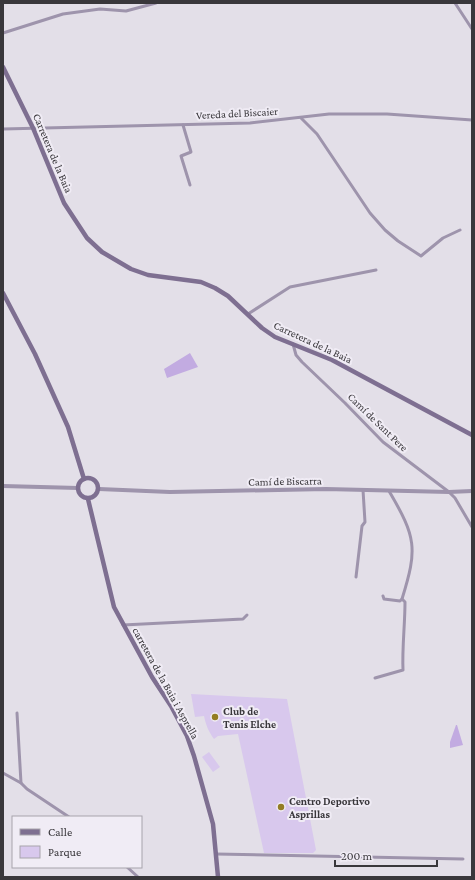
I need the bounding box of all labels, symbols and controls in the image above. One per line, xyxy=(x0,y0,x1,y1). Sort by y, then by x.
street label: Vereda del Biscaier xyxy=(196,105,278,121)
street label: Carretera de la Baia xyxy=(31,112,75,194)
street label: Carretera de la Baia xyxy=(272,319,354,365)
street label: Camí de Sant Pere xyxy=(346,390,411,454)
street label: Camí de Biscarra xyxy=(248,474,322,488)
street label: carretera de la Baia i Asprella xyxy=(129,625,202,741)
place label: Club de Tenis Elche xyxy=(223,705,276,730)
marker: Club de Tenis Elche xyxy=(210,712,220,722)
place label: Centro Deportivo Asprillas xyxy=(288,795,370,820)
marker: Centro Deportivo Asprillas xyxy=(276,802,286,812)
legend xyxy=(12,816,142,868)
text: Calle xyxy=(48,825,72,839)
scale bar xyxy=(335,842,437,868)
text: Parque xyxy=(48,845,81,859)
text: 200 m xyxy=(341,849,373,863)

